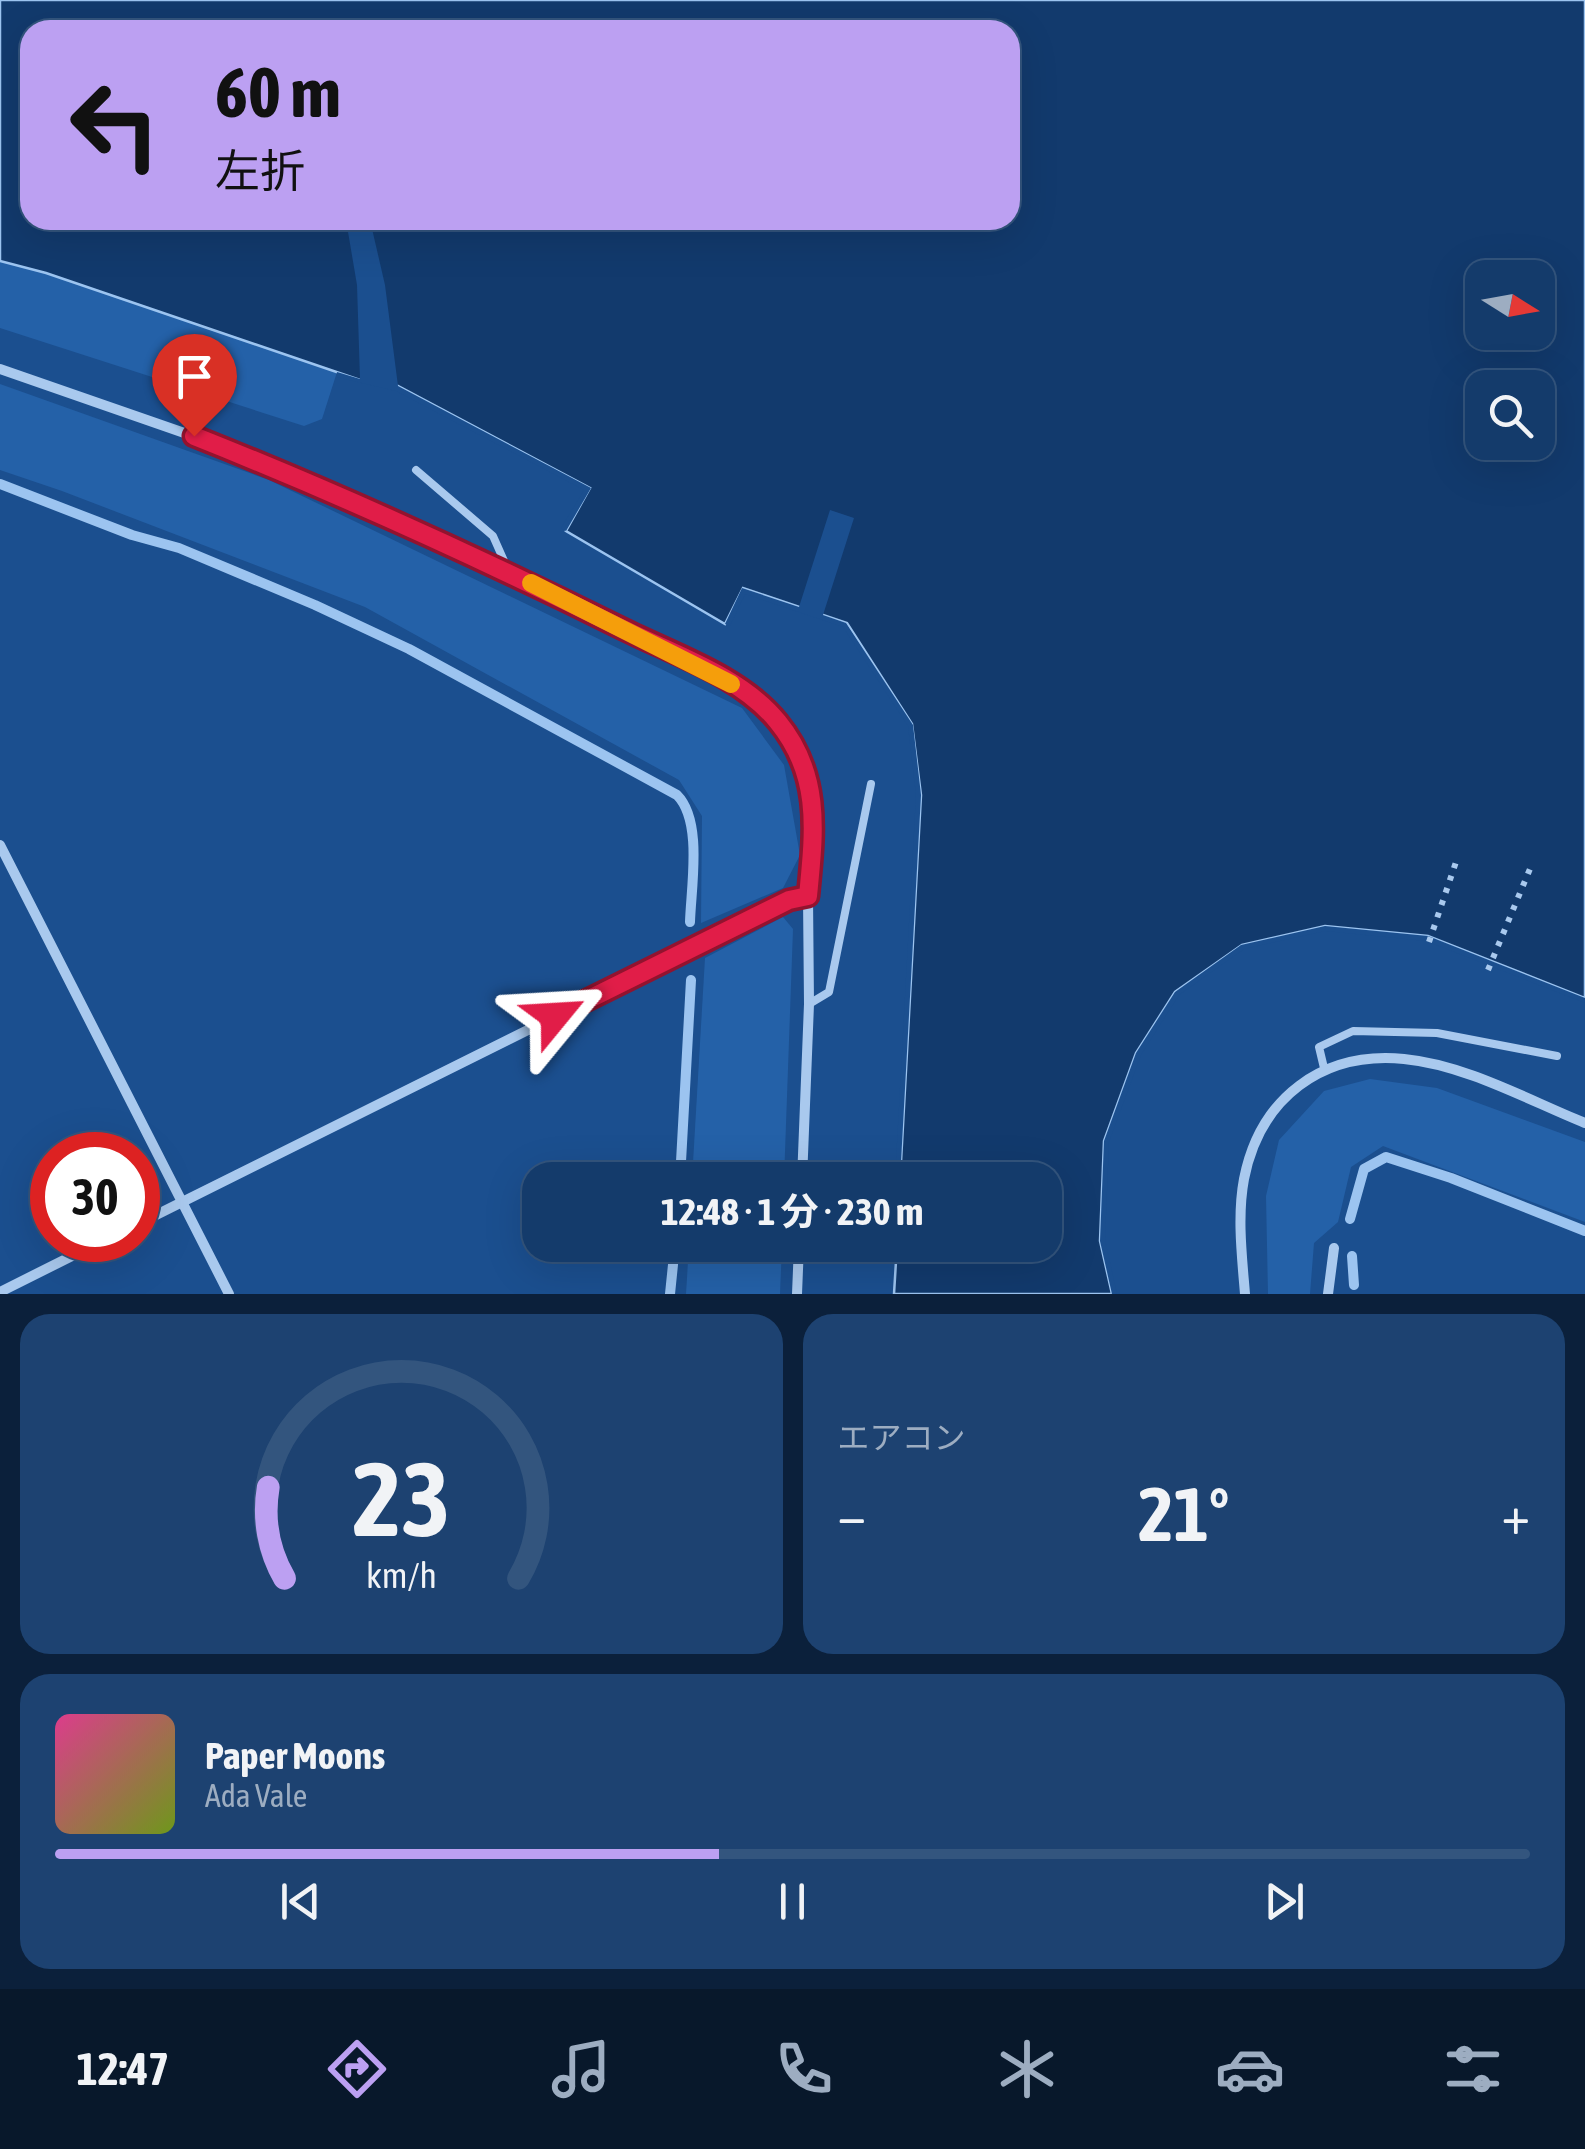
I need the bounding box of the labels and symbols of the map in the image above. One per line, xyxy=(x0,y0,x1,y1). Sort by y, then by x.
north arrow xyxy=(1465,260,1555,350)
pin xyxy=(152,334,237,437)
position arrow xyxy=(503,964,607,1068)
speed limit sign: 30 xyxy=(30,1132,160,1262)

